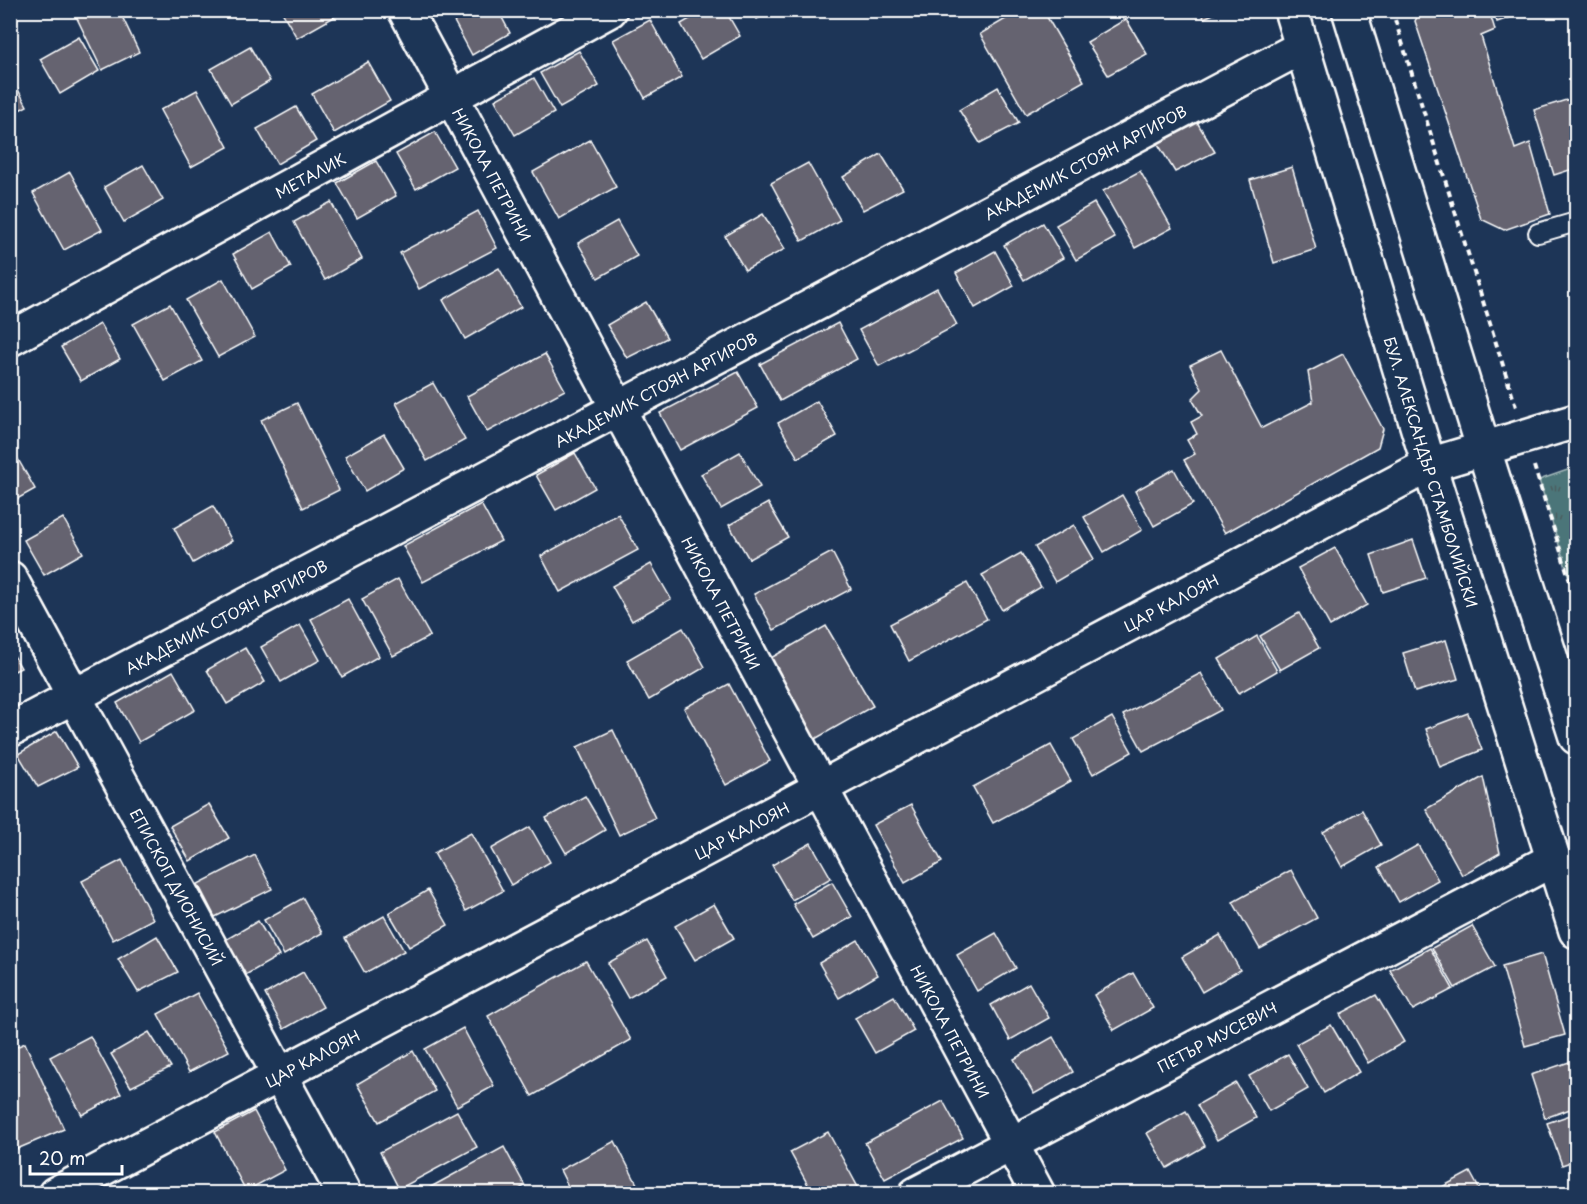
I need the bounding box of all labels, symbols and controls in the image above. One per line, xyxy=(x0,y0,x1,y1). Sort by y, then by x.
street label: АКАДЕМИК СТОЯН АРГИРОВ xyxy=(980,99,1191,225)
street label: НИКОЛА ПЕТРИНИ xyxy=(448,103,538,245)
street label: МЕТАЛИК xyxy=(270,146,349,203)
street label: АКАДЕМИК СТОЯН АРГИРОВ xyxy=(550,326,761,452)
street label: БУЛ. АЛЕКСАНДЪР СТАМБОЛИЙСКИ xyxy=(1379,334,1485,610)
street label: НИКОЛА ПЕТРИНИ xyxy=(677,532,767,673)
street label: АКАДЕМИК СТОЯН АРГИРОВ xyxy=(120,553,331,679)
street label: ЦАР КАЛОЯН xyxy=(1119,567,1222,637)
street label: ЦАР КАЛОЯН xyxy=(690,795,793,865)
street label: ЕПИСКОП ДИОНИСИЙ xyxy=(125,804,229,969)
street label: НИКОЛА ПЕТРИНИ xyxy=(906,960,996,1102)
street label: ПЕТЪР МУСЕВИЧ xyxy=(1153,995,1281,1077)
street label: ЦАР КАЛОЯН xyxy=(260,1023,364,1092)
scale bar xyxy=(30,1138,122,1176)
text: 20 m xyxy=(39,1144,85,1171)

